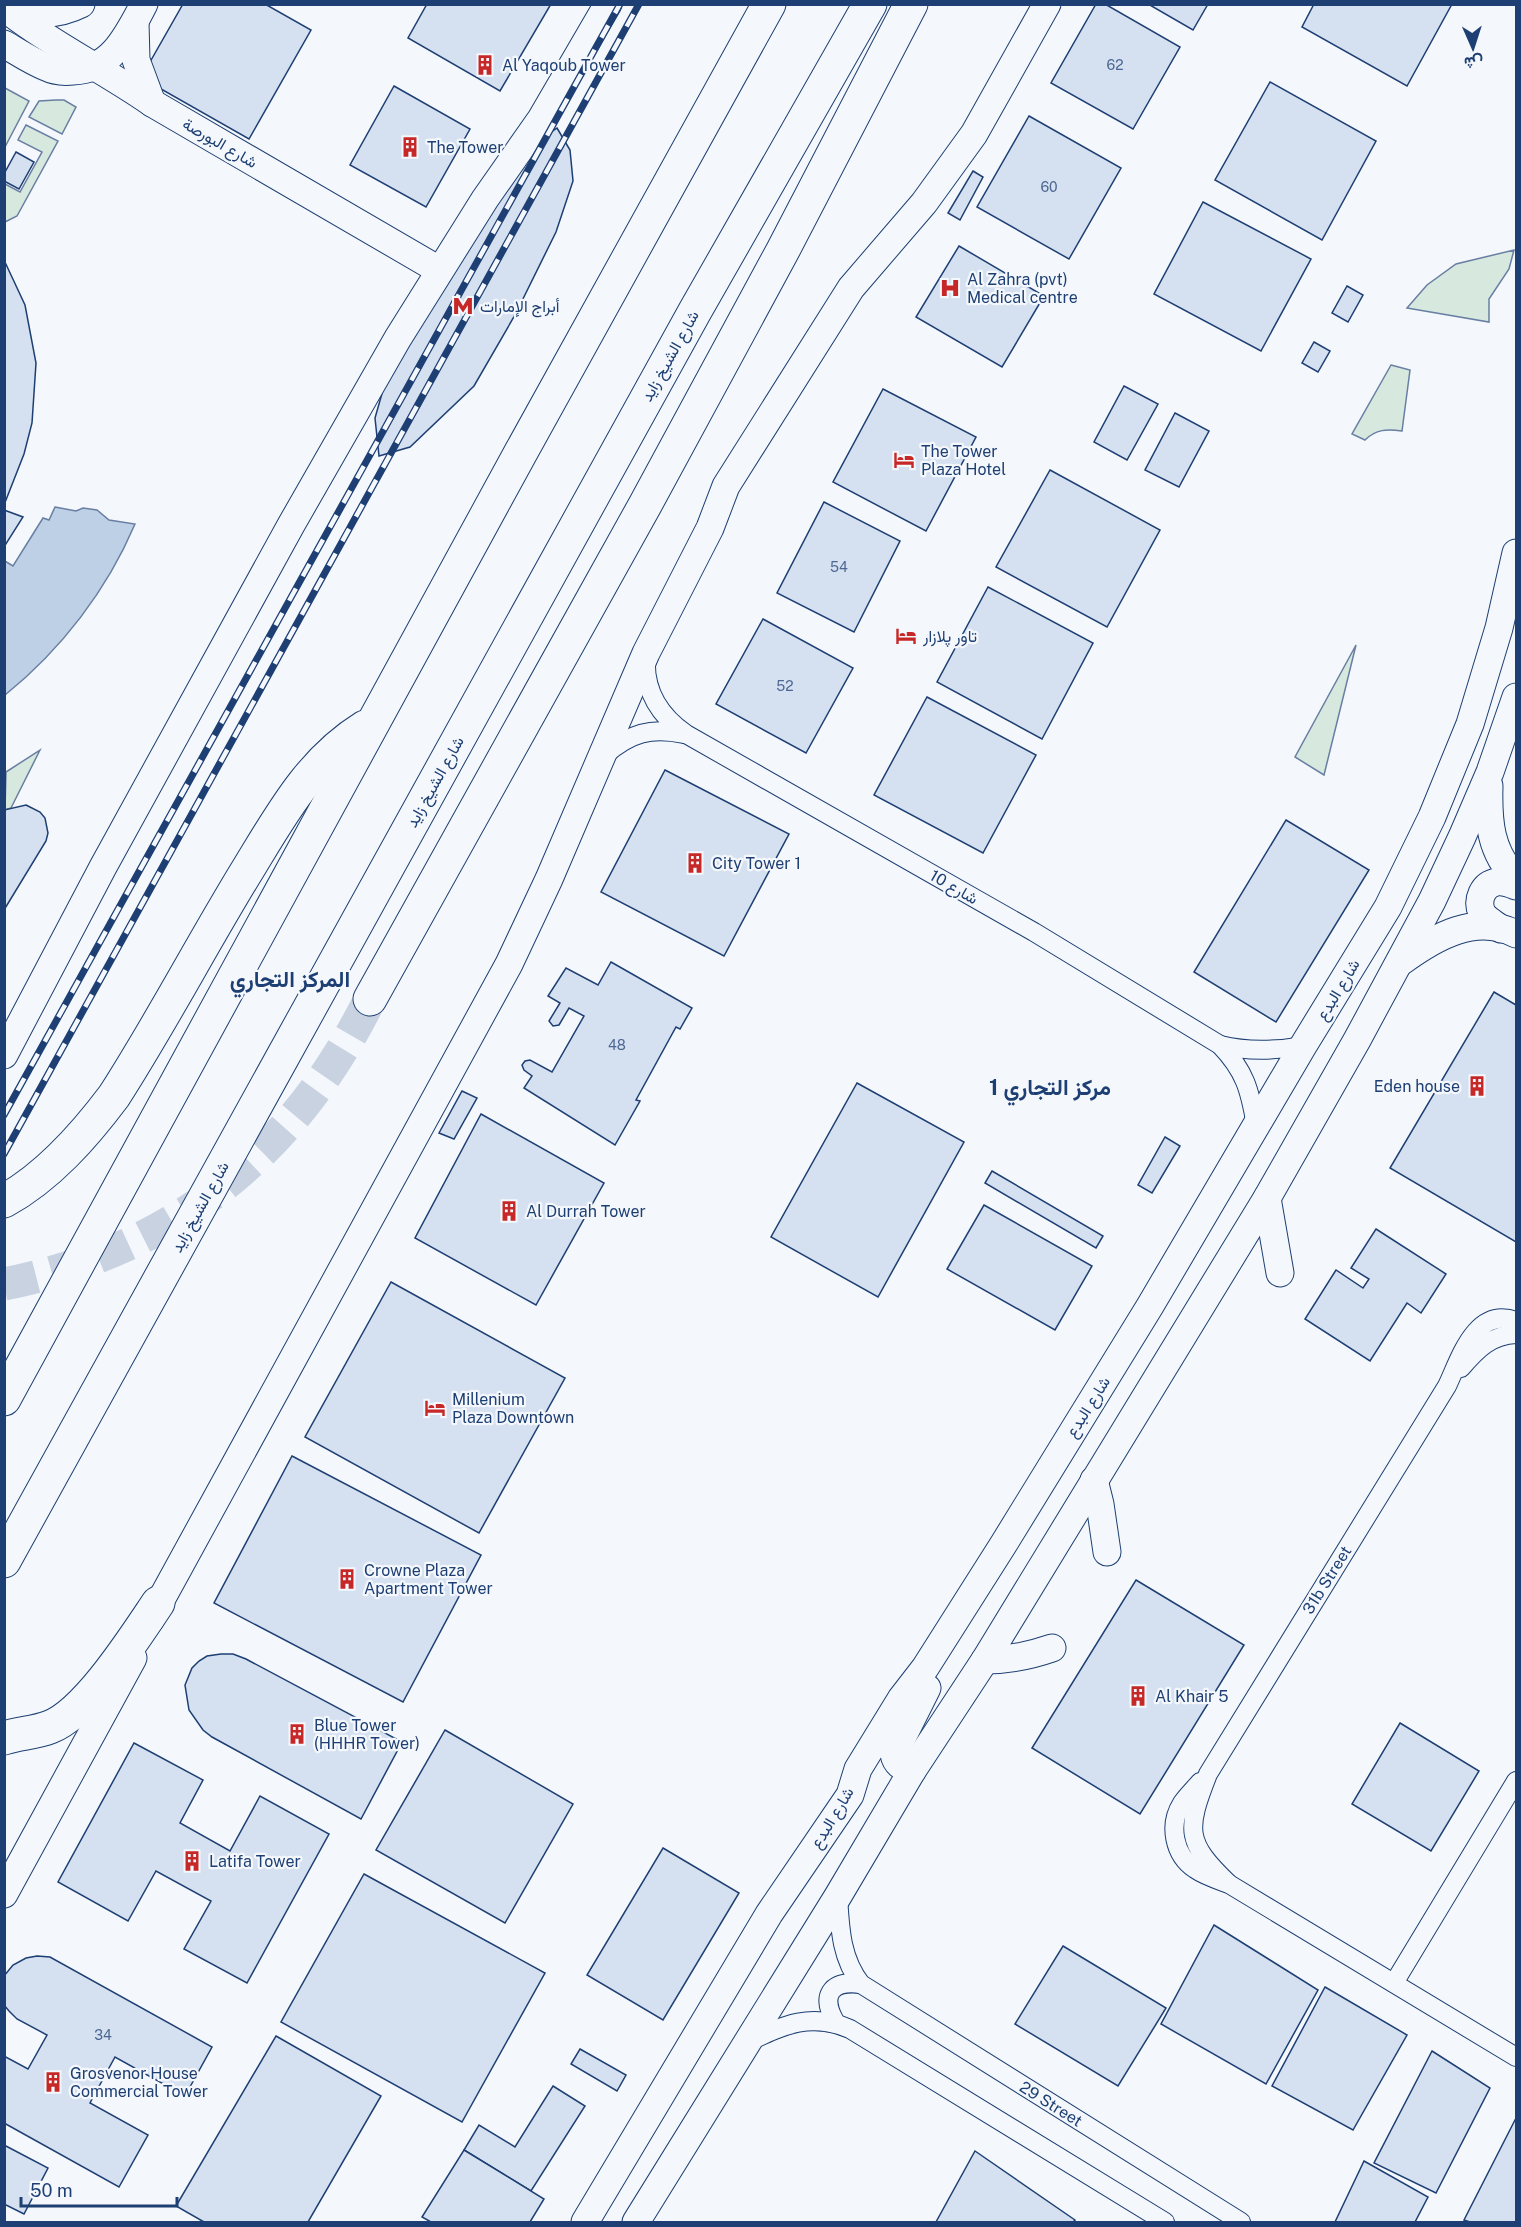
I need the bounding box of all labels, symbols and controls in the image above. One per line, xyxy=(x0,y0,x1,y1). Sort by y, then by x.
north arrow xyxy=(1443,18,1503,78)
text: ش xyxy=(1464,52,1484,72)
building icon: Al Yaqoub Tower xyxy=(473,53,497,77)
place label: Al Yaqoub Tower xyxy=(502,56,626,75)
house number: 62 xyxy=(1106,57,1124,73)
street label: شارع البورصة xyxy=(178,114,261,174)
building icon: The Tower xyxy=(398,135,422,159)
place label: The Tower xyxy=(427,138,504,157)
house number: 60 xyxy=(1040,179,1058,195)
place label: Al Zahra (pvt) Medical centre xyxy=(967,270,1078,307)
hospital icon: Al Zahra (pvt) Medical centre xyxy=(938,276,962,300)
metro station icon: أبراج الإمارات xyxy=(451,294,475,318)
place label: أبراج الإمارات xyxy=(480,297,560,318)
street label: شارع الشيخ زايد xyxy=(637,307,705,406)
place label: The Tower Plaza Hotel xyxy=(921,442,1006,479)
hotel icon: The Tower Plaza Hotel xyxy=(892,448,916,472)
house number: 54 xyxy=(830,559,848,575)
hotel icon: تاور پلازار xyxy=(894,624,918,648)
place label: تاور پلازار xyxy=(922,627,977,648)
house number: 52 xyxy=(776,678,794,694)
street label: شارع الشيخ زايد xyxy=(402,733,470,832)
building icon: City Tower 1 xyxy=(683,851,707,875)
place label: City Tower 1 xyxy=(712,854,801,873)
street label: شارع 10 xyxy=(926,866,981,910)
street label: شارع البدع xyxy=(1312,956,1365,1025)
district label: المركز التجاري xyxy=(230,966,350,998)
house number: 48 xyxy=(608,1037,626,1053)
district label: مركز التجاري 1 xyxy=(989,1074,1111,1106)
building icon: Eden house xyxy=(1465,1074,1489,1098)
place label: Eden house xyxy=(1374,1077,1460,1096)
street label: شارع الشيخ زايد xyxy=(167,1158,235,1257)
building icon: Al Durrah Tower xyxy=(497,1199,521,1223)
place label: Al Durrah Tower xyxy=(526,1202,646,1221)
street label: شارع البدع xyxy=(1062,1373,1116,1442)
place label: Millenium Plaza Downtown xyxy=(452,1390,574,1427)
hotel icon: Millenium Plaza Downtown xyxy=(423,1396,447,1420)
street label: 31b Street xyxy=(1299,1542,1355,1618)
place label: Crowne Plaza Apartment Tower xyxy=(364,1561,493,1598)
building icon: Crowne Plaza Apartment Tower xyxy=(335,1567,359,1591)
building icon: Al Khair 5 xyxy=(1126,1684,1150,1708)
place label: Al Khair 5 xyxy=(1155,1687,1229,1706)
place label: Blue Tower (HHHR Tower) xyxy=(314,1716,420,1753)
building icon: Blue Tower (HHHR Tower) xyxy=(285,1722,309,1746)
street label: شارع البدع xyxy=(806,1784,859,1853)
building icon: Latifa Tower xyxy=(180,1849,204,1873)
place label: Latifa Tower xyxy=(209,1852,301,1871)
house number: 34 xyxy=(94,2027,112,2043)
place label: Grosvenor House Commercial Tower xyxy=(70,2064,208,2101)
building icon: Grosvenor House Commercial Tower xyxy=(41,2070,65,2094)
street label: 29 Street xyxy=(1016,2077,1086,2131)
scale bar xyxy=(21,2170,177,2208)
text: 50 m xyxy=(30,2180,73,2201)

